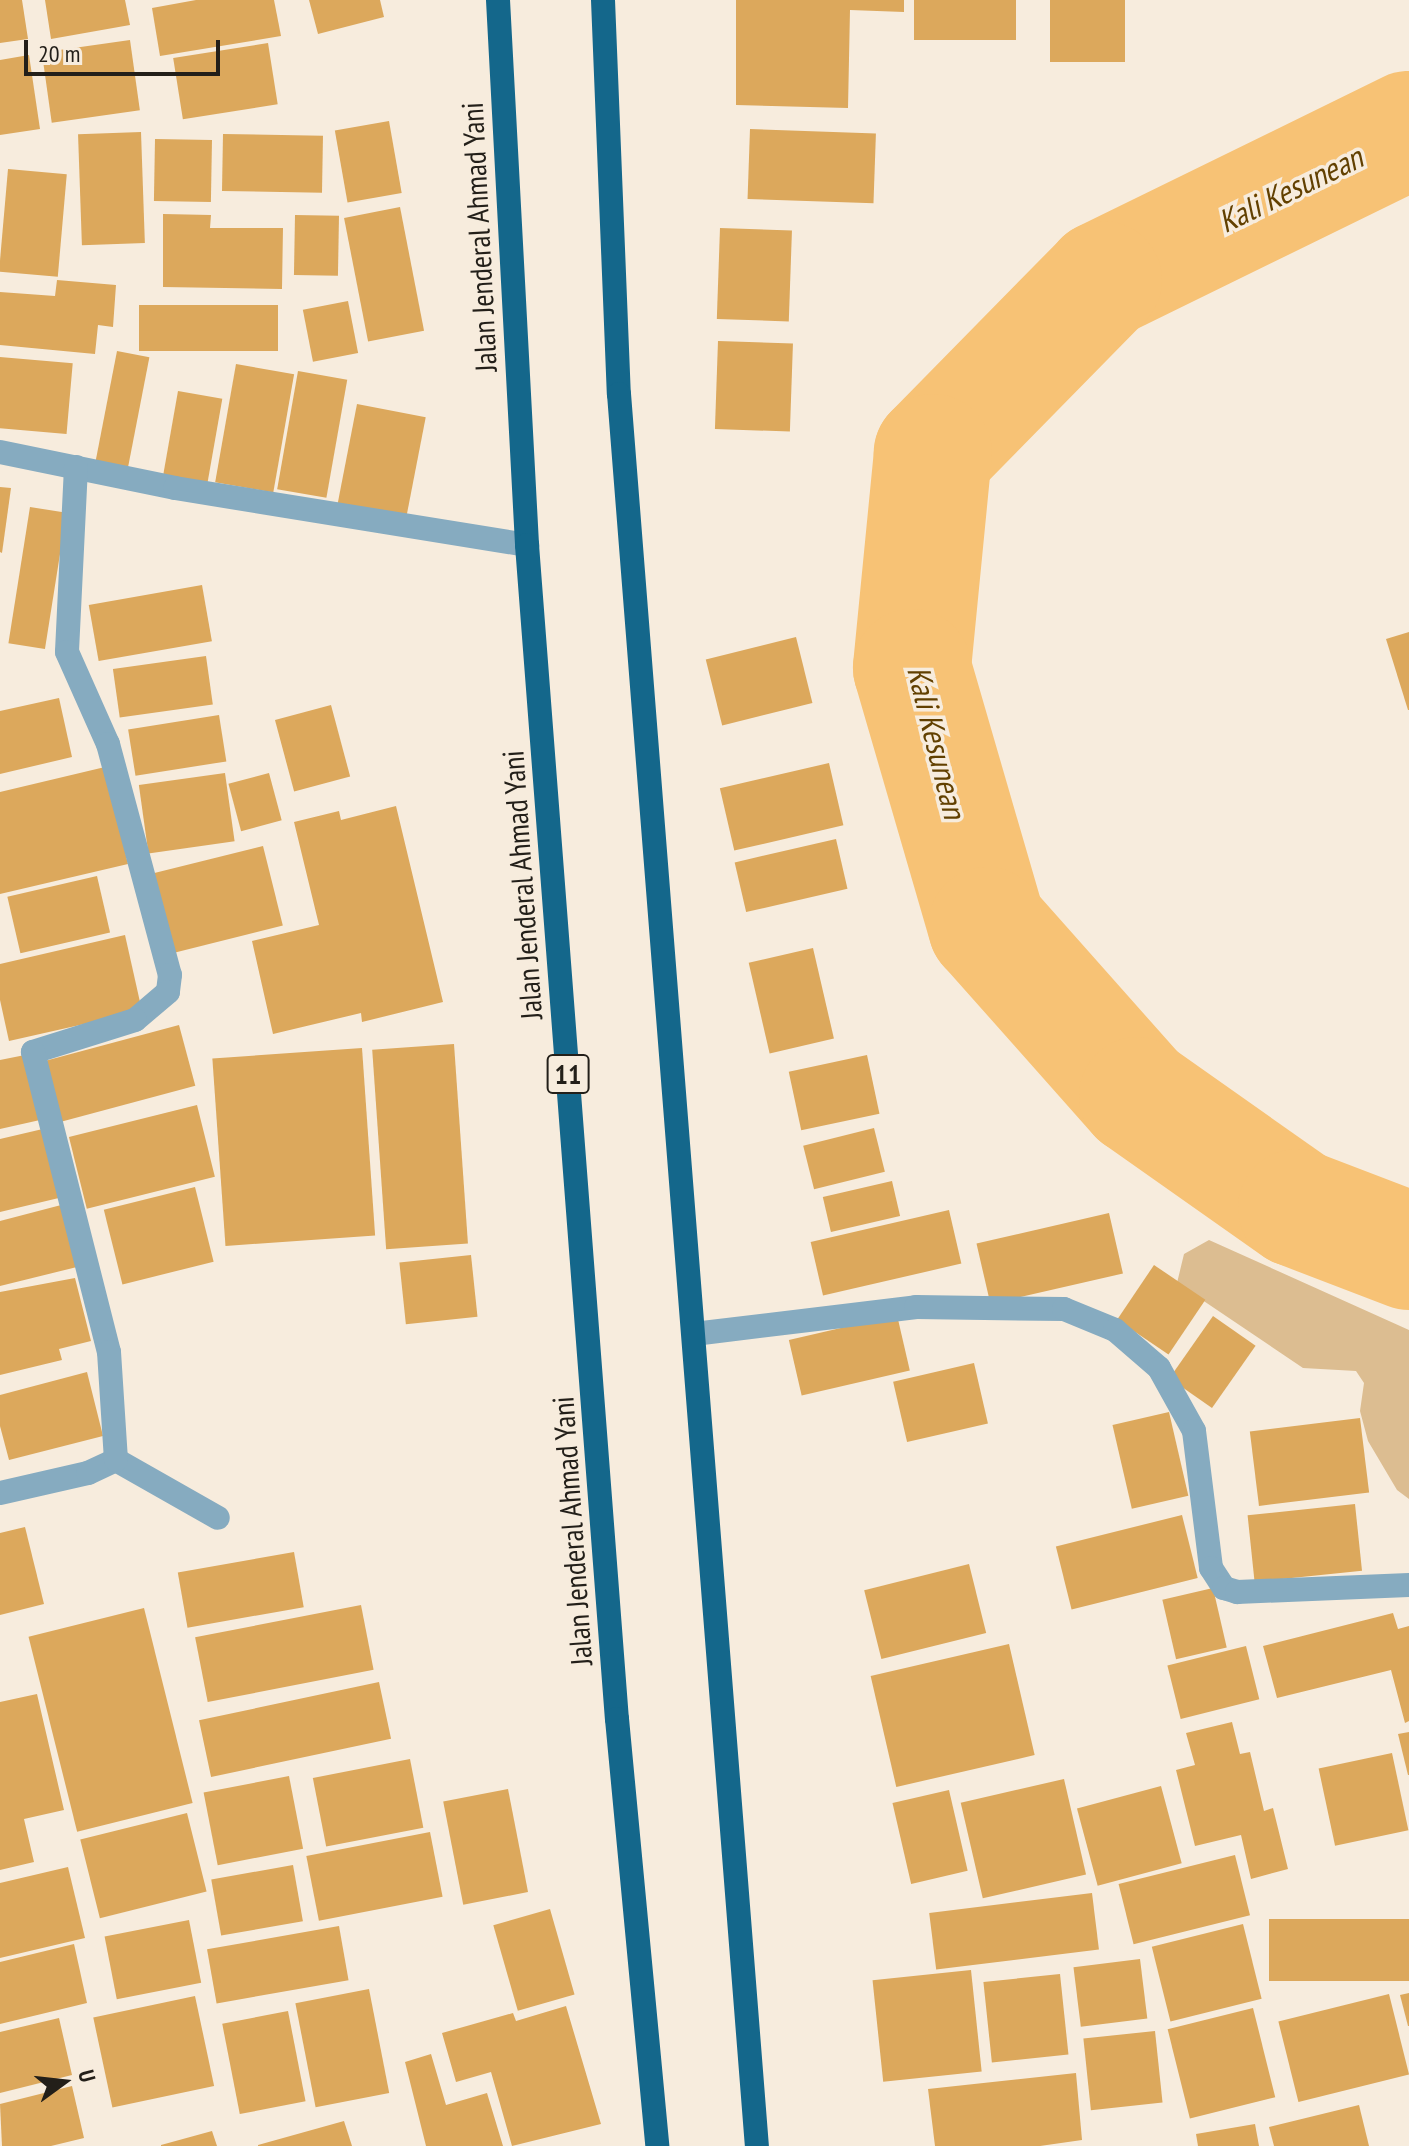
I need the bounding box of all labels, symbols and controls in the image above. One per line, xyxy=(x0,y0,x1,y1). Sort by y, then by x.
scale bar xyxy=(28,24,224,74)
text: 20 m xyxy=(38,38,80,69)
street label: Jalan Jenderal Ahmad Yani xyxy=(454,101,504,373)
water label: Kali Kesunean xyxy=(1212,138,1368,240)
water label: Kali Kesunean xyxy=(900,662,974,822)
street label: Jalan Jenderal Ahmad Yani xyxy=(495,748,549,1022)
road number: 11 xyxy=(546,1050,590,1098)
street label: Jalan Jenderal Ahmad Yani xyxy=(545,1394,599,1668)
north arrow xyxy=(24,2042,104,2122)
text: U xyxy=(72,2067,102,2085)

